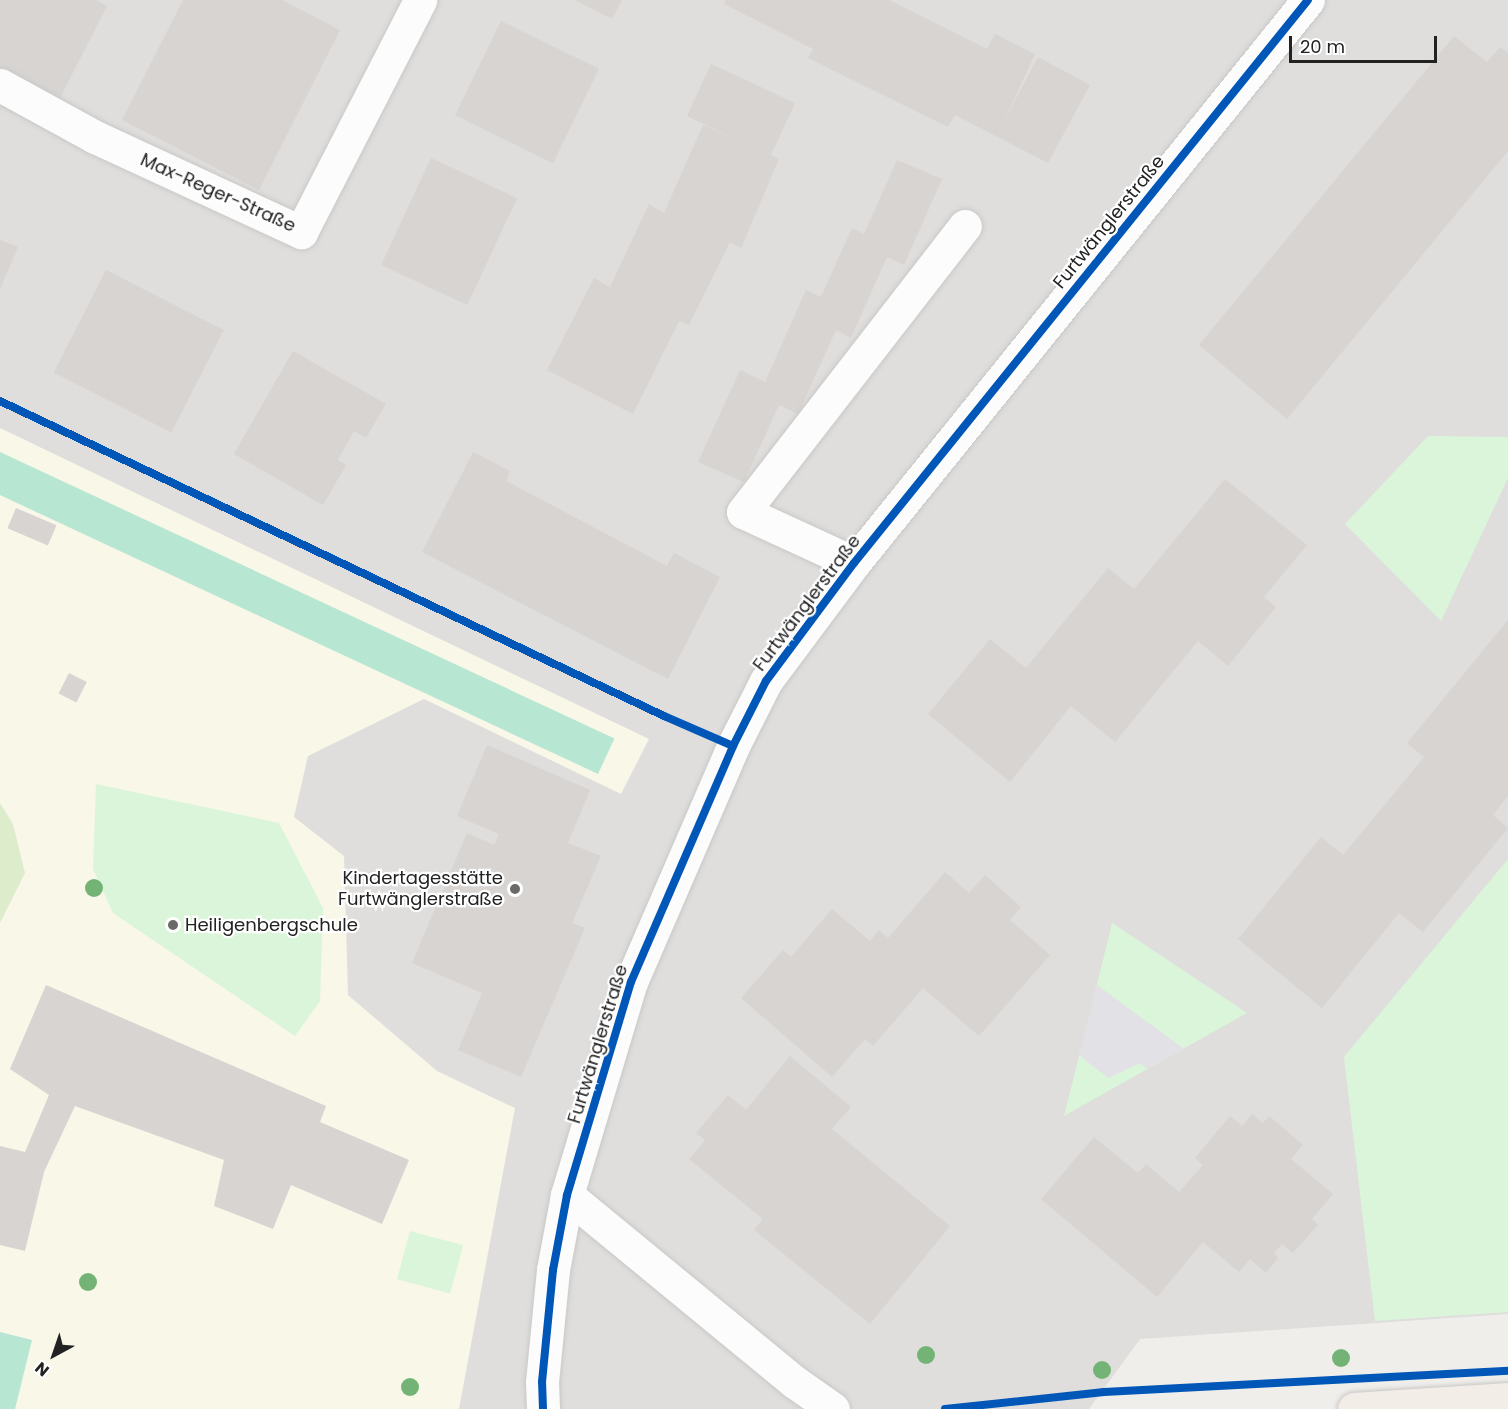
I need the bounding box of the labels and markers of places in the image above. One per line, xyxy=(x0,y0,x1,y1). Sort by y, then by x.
place label: Kindertagesstätte Furtwänglerstraße xyxy=(338,868,503,910)
marker: Kindertagesstätte Furtwänglerstraße xyxy=(508,882,522,896)
place label: Heiligenbergschule xyxy=(185,914,358,936)
marker: Heiligenbergschule xyxy=(166,918,180,932)

